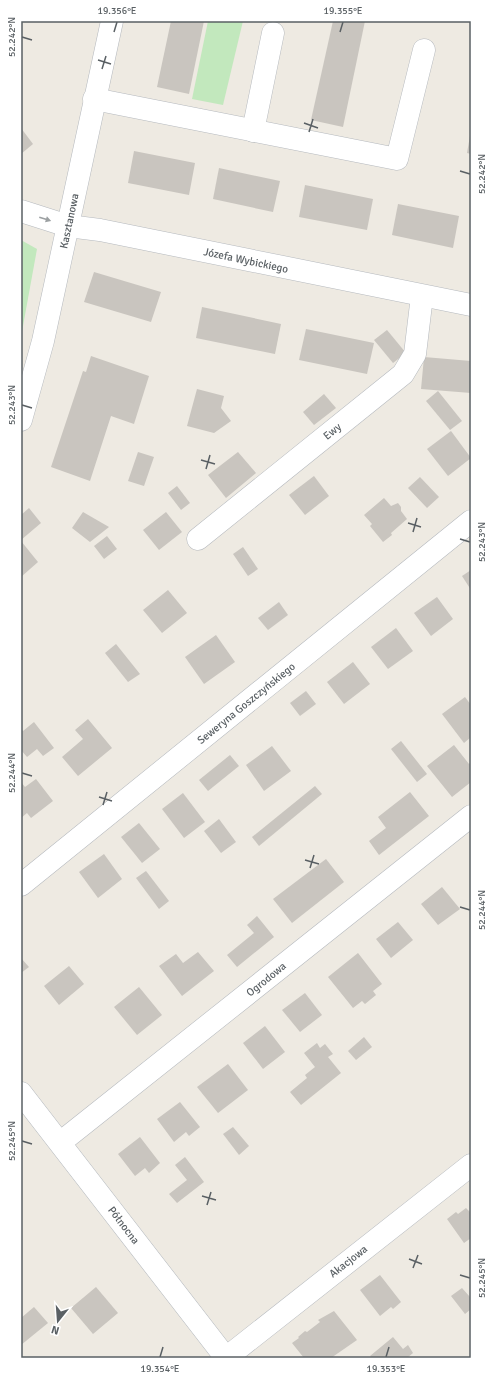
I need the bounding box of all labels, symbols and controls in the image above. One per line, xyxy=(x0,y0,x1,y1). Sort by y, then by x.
text: 19.356°E xyxy=(98,5,137,17)
text: 19.355°E xyxy=(324,5,363,17)
text: 52.242°N xyxy=(6,17,18,57)
text: 52.242°N xyxy=(476,154,488,194)
street label: Kasztanowa xyxy=(57,192,82,250)
one-way arrow xyxy=(39,216,51,222)
street label: Józefa Wybickiego xyxy=(202,245,290,276)
text: 52.243°N xyxy=(6,385,18,425)
street label: Ewy xyxy=(321,420,345,442)
text: 52.243°N xyxy=(476,522,488,562)
street label: Seweryna Goszczyńskiego xyxy=(195,660,298,747)
text: 52.244°N xyxy=(6,753,18,793)
text: 52.244°N xyxy=(476,890,488,930)
street label: Ogrodowa xyxy=(244,959,289,999)
text: 52.245°N xyxy=(6,1121,18,1161)
street label: Północna xyxy=(105,1204,142,1247)
street label: Akacjowa xyxy=(327,1242,370,1280)
text: 52.245°N xyxy=(476,1258,488,1298)
north arrow xyxy=(38,1301,78,1341)
text: N xyxy=(50,1323,61,1337)
text: 19.354°E xyxy=(141,1363,180,1375)
text: 19.353°E xyxy=(367,1363,406,1375)

